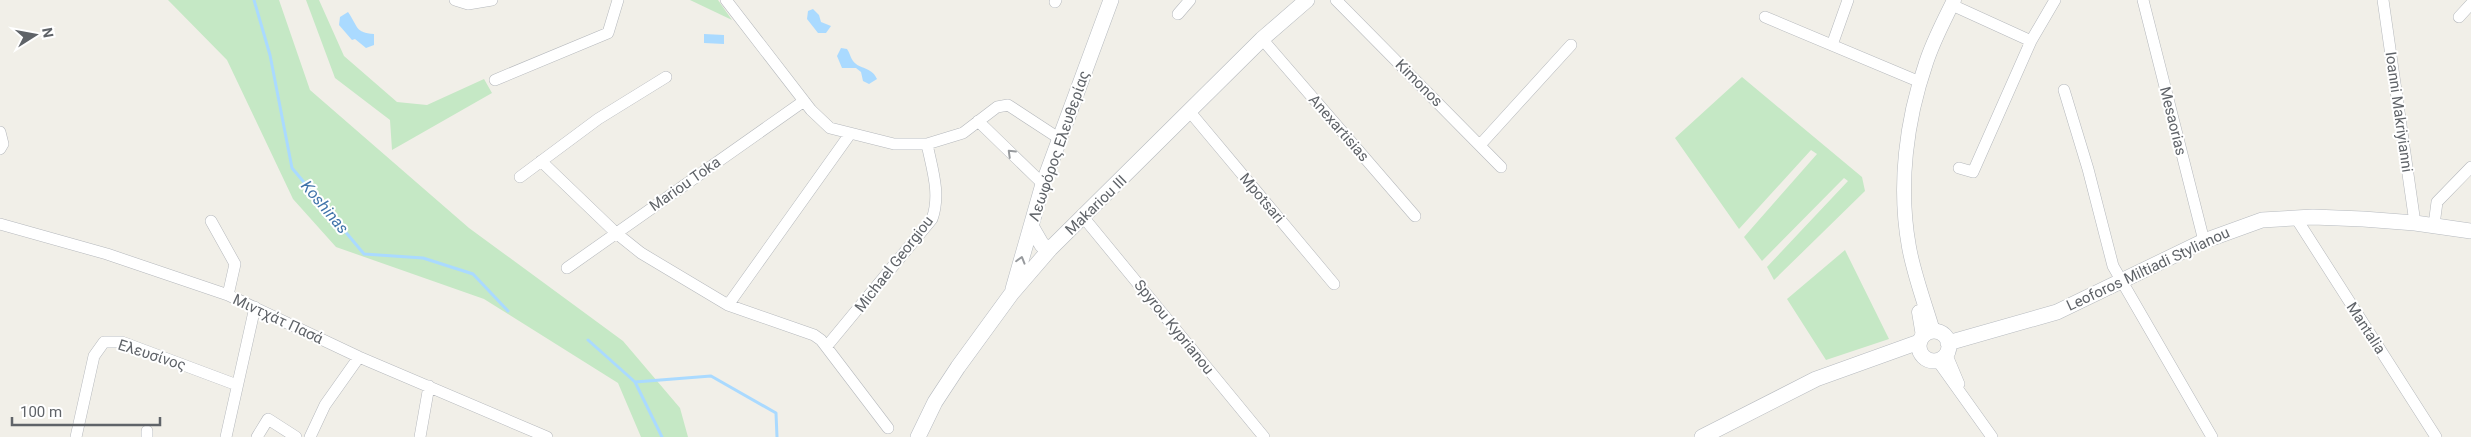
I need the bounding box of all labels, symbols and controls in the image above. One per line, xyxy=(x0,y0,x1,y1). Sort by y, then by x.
north arrow xyxy=(10,10,60,60)
text: N xyxy=(39,26,57,39)
street label: Ioanni Makriyianni xyxy=(2382,51,2416,173)
street label: Kimonos xyxy=(1392,56,1446,110)
street label: Λεωφόρος Ελευθερίας xyxy=(1025,68,1093,224)
street label: Mesaorias xyxy=(2156,85,2190,157)
street label: Anexartisias xyxy=(1305,91,1373,165)
one-way arrow xyxy=(1007,149,1016,158)
street label: Mariou Toka xyxy=(646,153,724,215)
street label: Mpotsari xyxy=(1236,169,1288,227)
street label: Makariou III xyxy=(1062,171,1130,239)
water label: Koshinas xyxy=(297,176,353,238)
street label: Michael Georgiou xyxy=(851,212,937,316)
street label: Leoforos Miltiadi Stylianou xyxy=(2064,223,2232,315)
one-way arrow xyxy=(1016,256,1026,264)
street label: Spyrou Kyprianou xyxy=(1130,276,1218,378)
street label: Μιντχάτ Πασά xyxy=(230,290,326,348)
street label: Mantalia xyxy=(2343,299,2389,357)
street label: Ελευσίνος xyxy=(116,336,188,374)
scale bar xyxy=(12,394,160,426)
text: 100 m xyxy=(20,403,62,421)

